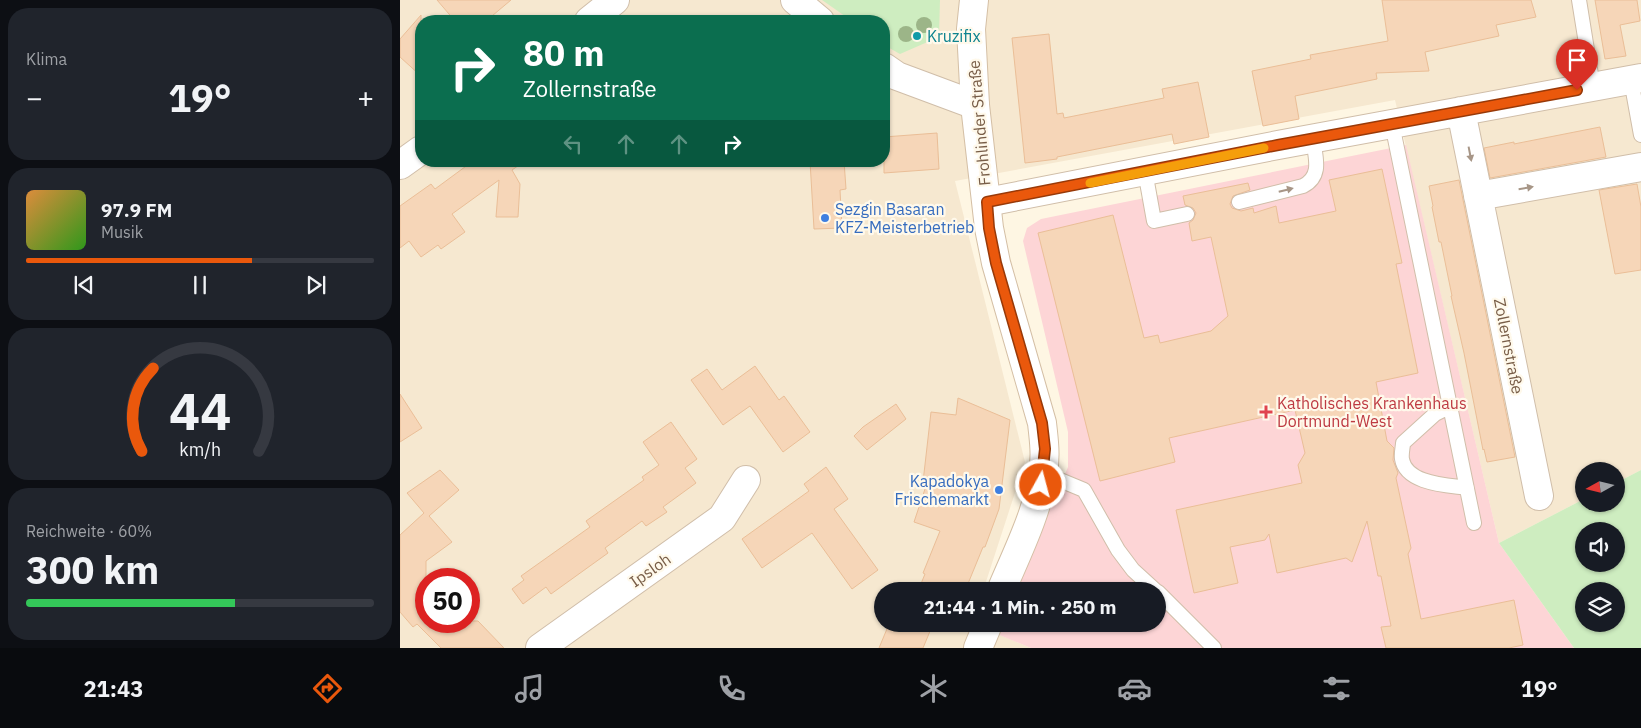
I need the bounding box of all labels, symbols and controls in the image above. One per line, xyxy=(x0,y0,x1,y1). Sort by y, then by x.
place label: Kruzifix xyxy=(927,26,981,46)
text: 80 m xyxy=(523,30,605,76)
marker: Kruzifix xyxy=(911,30,923,42)
icon: right xyxy=(440,35,505,100)
pin xyxy=(1556,39,1598,90)
icon: arrive xyxy=(1563,46,1591,74)
text: Klima xyxy=(26,49,67,69)
street label: Frohlinder Straße xyxy=(964,59,994,187)
text: 19° xyxy=(168,73,232,122)
text: Zollernstraße xyxy=(523,74,657,103)
text: − xyxy=(26,79,43,116)
text: + xyxy=(357,79,374,116)
icon: left xyxy=(559,130,587,158)
icon: ahead xyxy=(612,130,640,158)
icon: ahead xyxy=(665,130,693,158)
icon: right xyxy=(718,130,746,158)
one-way arrow xyxy=(1466,146,1474,162)
one-way arrow xyxy=(1519,183,1535,191)
one-way arrow xyxy=(1279,186,1294,194)
text: 97.9 FM xyxy=(101,198,172,222)
place label: Sezgin Basaran KFZ-Meisterbetrieb xyxy=(835,199,974,237)
marker: Sezgin Basaran KFZ-Meisterbetrieb xyxy=(819,212,831,224)
text: Musik xyxy=(101,222,143,242)
icon: previous xyxy=(70,271,98,299)
icon: pause xyxy=(186,271,214,299)
icon: next xyxy=(302,271,330,299)
street label: Zollernstraße xyxy=(1490,296,1528,396)
text: 44 xyxy=(169,377,231,444)
place label: Katholisches Krankenhaus Dortmund-West xyxy=(1277,393,1467,431)
marker: Katholisches Krankenhaus Dortmund-West xyxy=(1259,405,1273,419)
text: km/h xyxy=(179,438,221,461)
position arrow xyxy=(1014,458,1066,510)
north arrow xyxy=(1575,462,1625,512)
map controls xyxy=(1575,462,1625,632)
place label: Kapadokya Frischemarkt xyxy=(895,471,989,509)
marker: Kapadokya Frischemarkt xyxy=(993,484,1005,496)
text: Reichweite · 60% xyxy=(26,521,152,541)
button: sound xyxy=(1575,522,1625,572)
text: 300 km xyxy=(26,545,159,594)
street label: Ipsloh xyxy=(625,549,675,591)
speed limit sign: 50 xyxy=(415,568,480,633)
button: layers xyxy=(1575,582,1625,632)
text: 21:44 · 1 Min. · 250 m xyxy=(923,595,1117,619)
icon: directions xyxy=(310,671,345,706)
icon: music xyxy=(512,671,547,706)
icon: phone xyxy=(714,671,749,706)
icon: climate xyxy=(916,671,951,706)
icon: car xyxy=(1117,671,1152,706)
icon: filters xyxy=(1319,671,1354,706)
text: 21:43 xyxy=(83,674,143,703)
text: 19° xyxy=(1521,674,1558,703)

